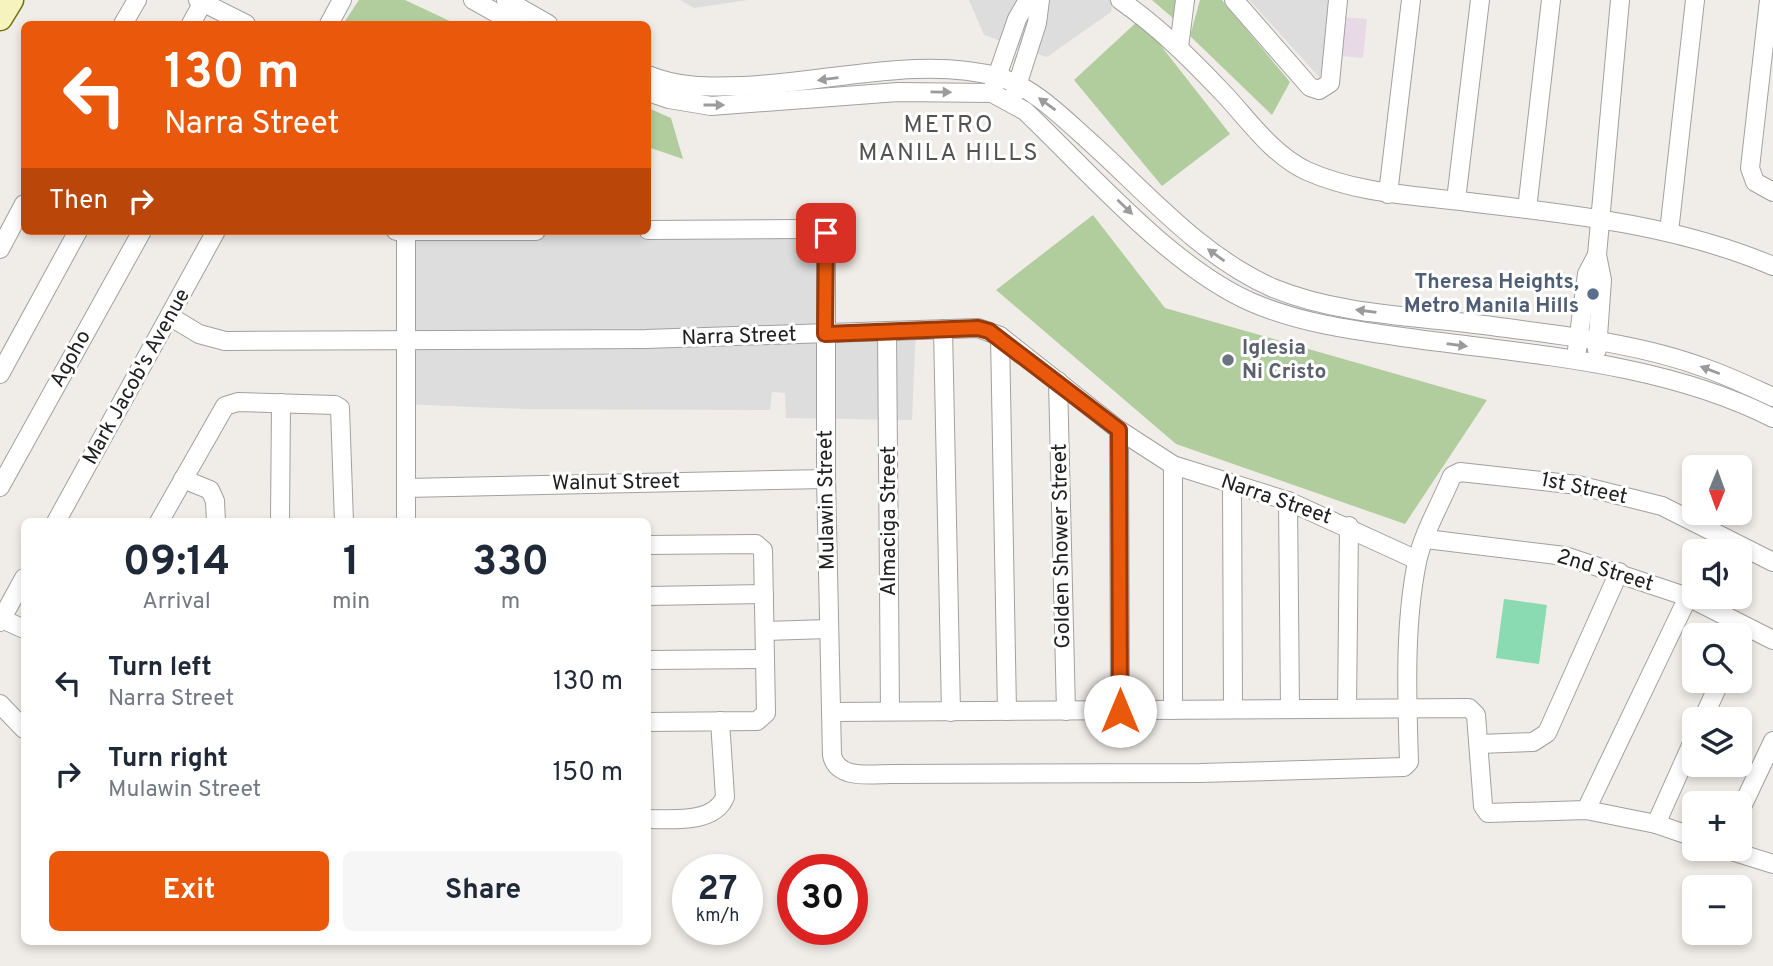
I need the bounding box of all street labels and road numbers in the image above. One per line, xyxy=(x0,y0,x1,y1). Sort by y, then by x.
street label: Mark Jacob's Avenue xyxy=(77,284,197,470)
street label: Narra Street xyxy=(681,321,797,353)
street label: Agoho xyxy=(44,326,98,392)
street label: Mulawin Street xyxy=(812,430,842,570)
street label: Golden Shower Street xyxy=(1047,443,1077,649)
street label: Almaciga Street xyxy=(876,446,903,596)
street label: 1st Street xyxy=(1538,467,1630,511)
street label: Walnut Street xyxy=(552,468,680,498)
street label: Narra Street xyxy=(1217,468,1335,532)
street label: 2nd Street xyxy=(1553,544,1657,598)

